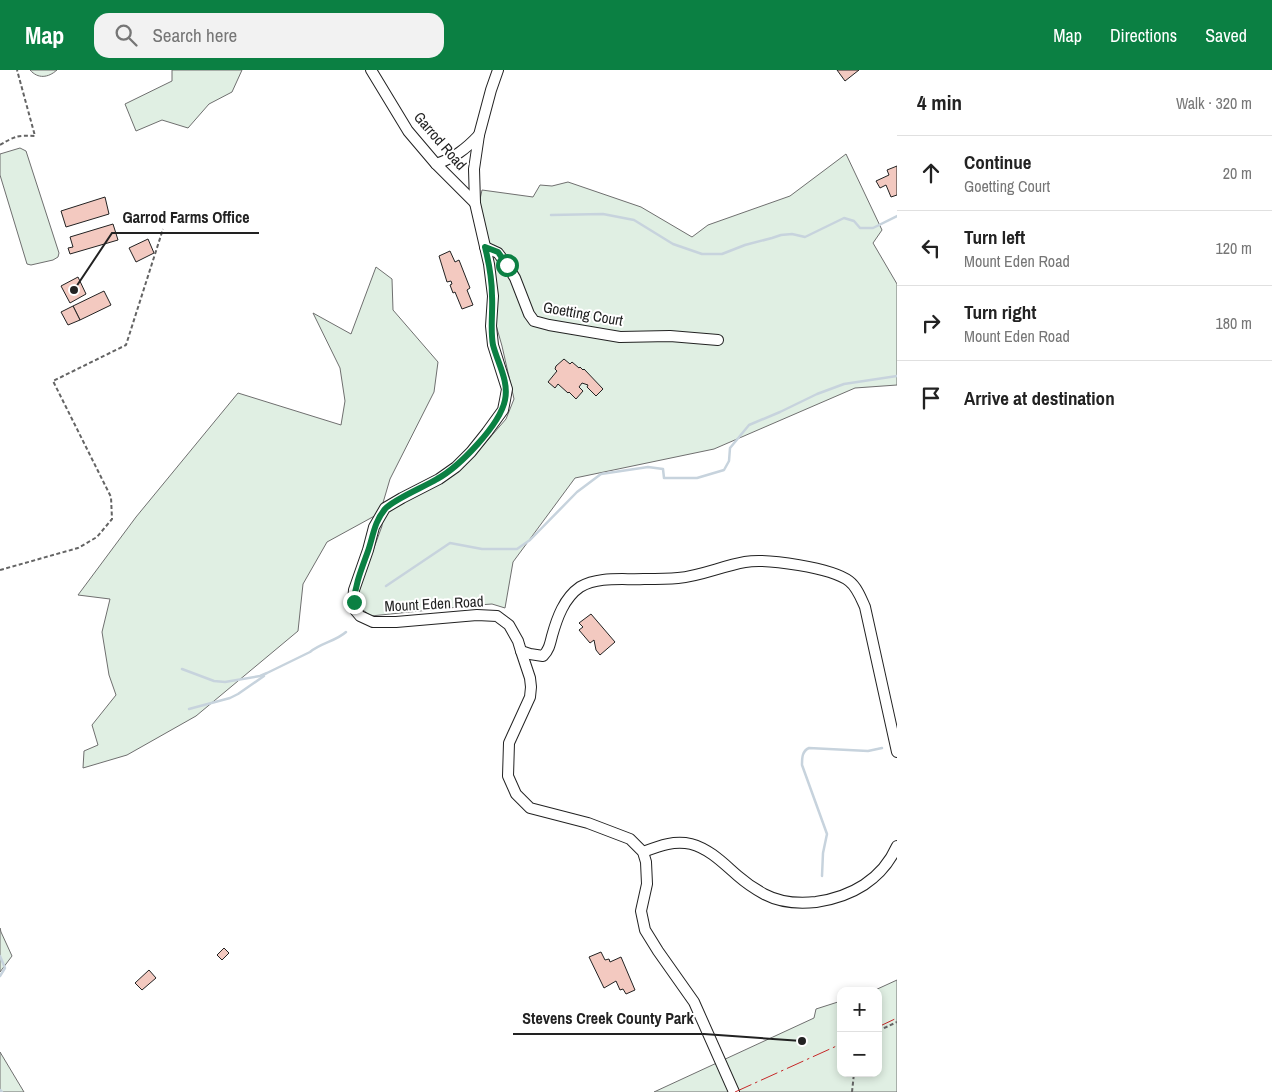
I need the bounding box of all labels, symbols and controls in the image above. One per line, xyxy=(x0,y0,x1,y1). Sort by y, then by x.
search box xyxy=(94,13,444,58)
text: Map xyxy=(25,19,64,51)
icon: search xyxy=(112,21,140,49)
text: Search here xyxy=(152,22,237,48)
text: Map xyxy=(1053,23,1082,48)
text: Directions xyxy=(1110,23,1177,48)
text: Saved xyxy=(1205,23,1247,48)
text: 4 min xyxy=(917,88,962,117)
text: Walk · 320 m xyxy=(1176,92,1252,114)
street label: Garrod Road xyxy=(409,107,472,174)
text: Continue xyxy=(964,149,1032,175)
icon: ahead xyxy=(917,159,945,187)
text: 20 m xyxy=(1223,162,1252,184)
text: Goetting Court xyxy=(964,175,1050,197)
callout: Garrod Farms Office xyxy=(112,202,259,233)
text: Garrod Farms Office xyxy=(123,206,249,228)
text: Turn left xyxy=(964,224,1025,250)
icon: left xyxy=(917,234,945,262)
text: 120 m xyxy=(1216,237,1252,259)
text: Mount Eden Road xyxy=(964,250,1070,272)
route start xyxy=(496,254,519,277)
street label: Goetting Court xyxy=(542,296,625,331)
text: Turn right xyxy=(964,299,1036,325)
icon: right xyxy=(917,309,945,337)
text: 180 m xyxy=(1216,312,1252,334)
text: Mount Eden Road xyxy=(964,325,1070,347)
icon: arrive xyxy=(917,384,945,412)
text: Arrive at destination xyxy=(964,385,1115,411)
street label: Mount Eden Road xyxy=(384,590,484,617)
route end xyxy=(343,591,366,614)
map controls xyxy=(837,987,882,1077)
button: + xyxy=(837,987,882,1032)
callout: Stevens Creek County Park xyxy=(513,1003,704,1034)
text: Stevens Creek County Park xyxy=(522,1007,694,1029)
button: − xyxy=(837,1032,882,1077)

